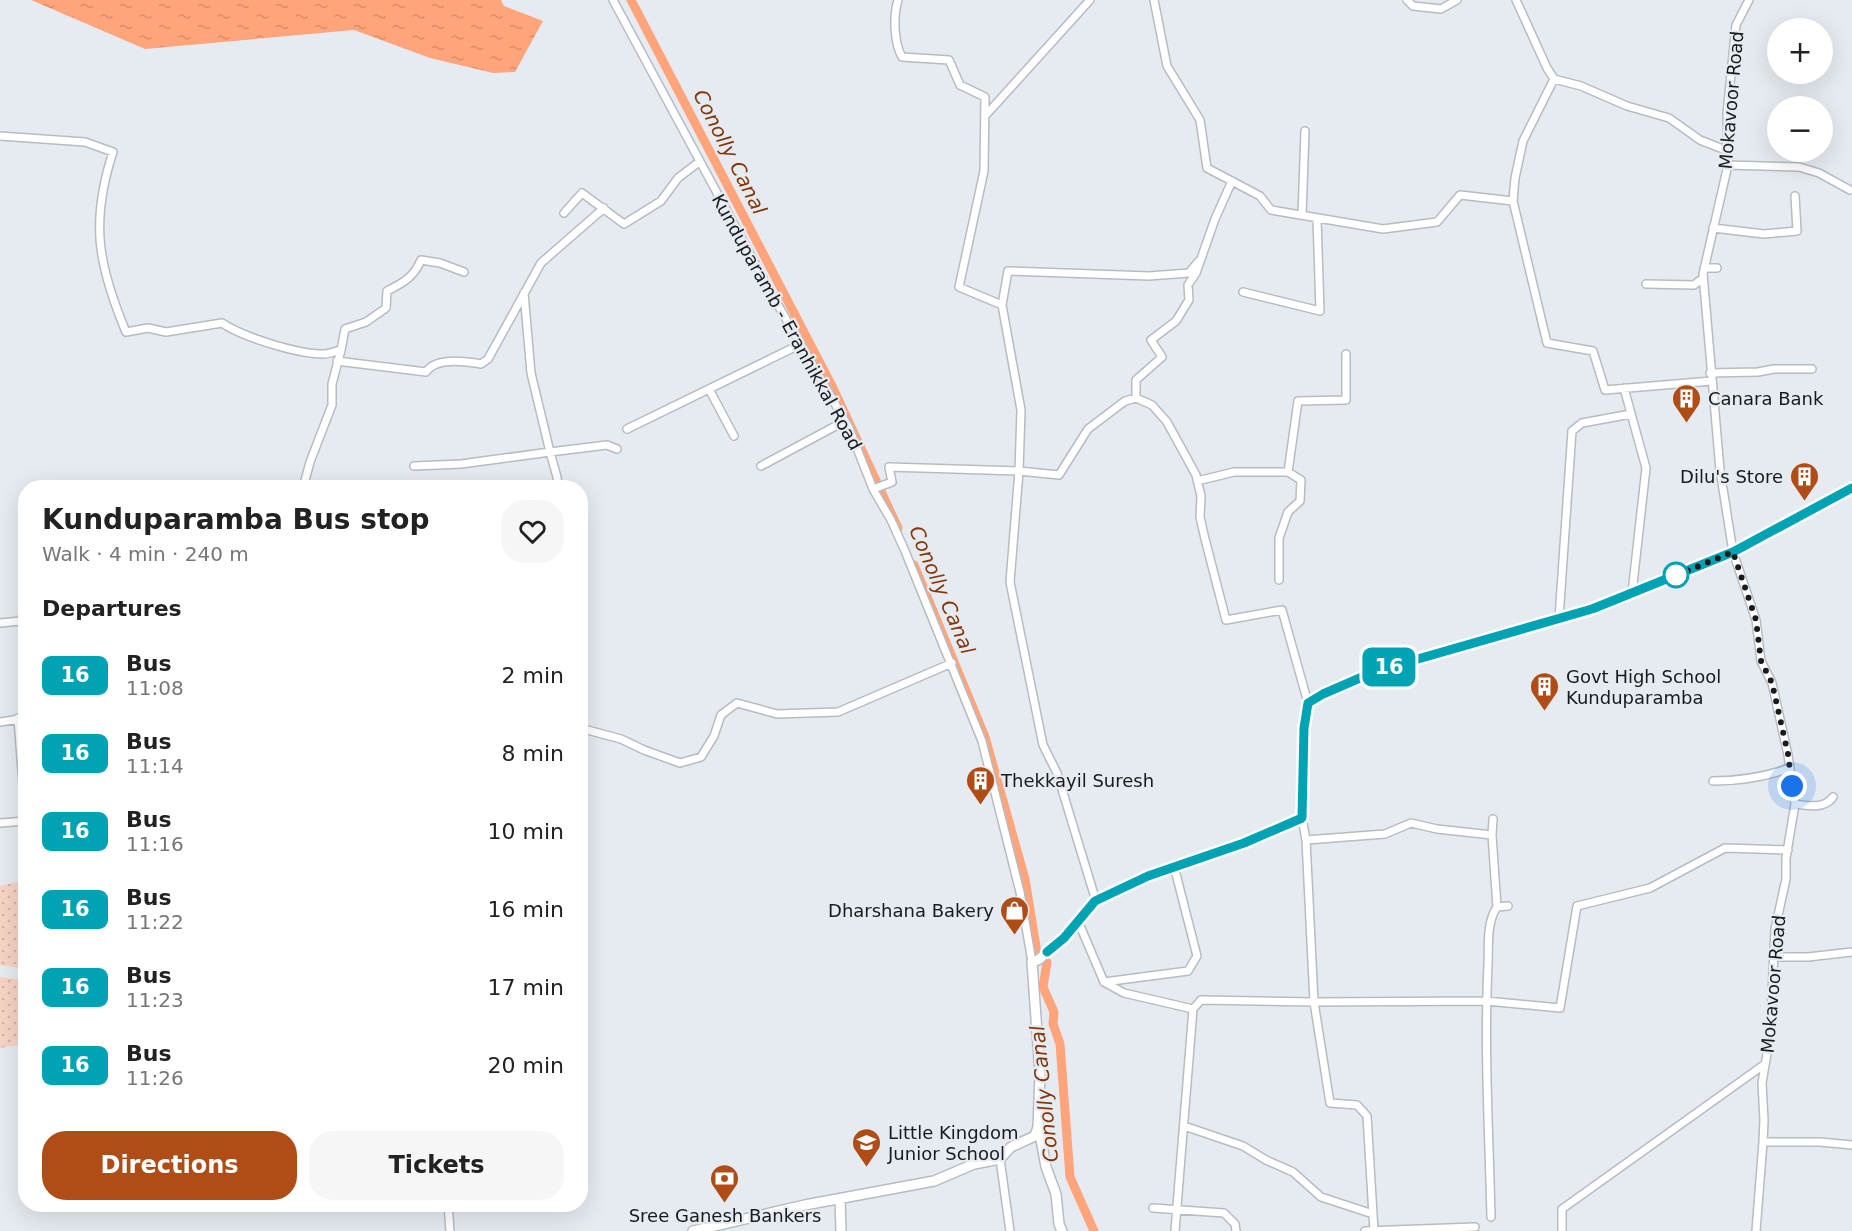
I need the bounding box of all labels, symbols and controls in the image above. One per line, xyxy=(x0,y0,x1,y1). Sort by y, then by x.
map controls xyxy=(1767,18,1833,162)
button: + xyxy=(1767,18,1833,84)
street label: Mokavoor Road xyxy=(1714,30,1748,170)
water label: Conolly Canal xyxy=(688,85,772,219)
button: − xyxy=(1767,96,1833,162)
street label: Kunduparamb - Eranhikkal Road xyxy=(708,190,866,454)
building icon: Canara Bank xyxy=(1671,382,1703,424)
place label: Canara Bank xyxy=(1708,388,1824,409)
building icon: Dilu's Store xyxy=(1788,460,1820,502)
place label: Dilu's Store xyxy=(1680,466,1783,487)
button: heart xyxy=(501,500,564,563)
text: Kunduparamba Bus stop xyxy=(42,503,430,536)
water label: Conolly Canal xyxy=(904,522,980,658)
text: Walk · 4 min · 240 m xyxy=(42,542,249,566)
unlabelled marker xyxy=(1663,562,1689,588)
text: Departures xyxy=(42,596,182,621)
line badge: 16 xyxy=(1362,648,1416,686)
text: Bus xyxy=(126,651,172,676)
text: 16 xyxy=(1374,655,1404,679)
text: 16 xyxy=(60,663,90,687)
text: 2 min xyxy=(502,663,564,688)
place label: Govt High School Kunduparamba xyxy=(1566,666,1721,708)
building icon: Govt High School Kunduparamba xyxy=(1529,670,1561,712)
text: 11:08 xyxy=(126,676,184,700)
text: Bus xyxy=(126,729,172,754)
text: 16 xyxy=(60,741,90,765)
text: 8 min xyxy=(502,741,564,766)
text: 11:14 xyxy=(126,754,184,778)
building icon: Thekkayil Suresh xyxy=(964,764,996,806)
place label: Thekkayil Suresh xyxy=(1000,770,1154,791)
your location xyxy=(1777,771,1807,801)
text: Bus xyxy=(126,807,172,832)
text: 16 xyxy=(60,819,90,843)
text: 10 min xyxy=(488,819,564,844)
text: 11:16 xyxy=(126,832,184,856)
text: Bus xyxy=(126,885,172,910)
shop icon: Dharshana Bakery xyxy=(999,894,1031,936)
text: 16 xyxy=(60,897,90,921)
text: 16 min xyxy=(488,897,564,922)
place label: Dharshana Bakery xyxy=(828,900,994,921)
text: 11:22 xyxy=(126,910,184,934)
street label: Mokavoor Road xyxy=(1756,914,1790,1054)
text: Bus xyxy=(126,963,172,988)
text: 16 xyxy=(60,975,90,999)
text: 17 min xyxy=(488,975,564,1000)
text: 11:23 xyxy=(126,988,184,1012)
water label: Conolly Canal xyxy=(1025,1024,1063,1163)
text: Bus xyxy=(126,1041,172,1066)
text: 16 xyxy=(60,1053,90,1077)
text: 20 min xyxy=(488,1053,564,1078)
text: 11:26 xyxy=(126,1066,184,1090)
place label: Little Kingdom Junior School xyxy=(887,1122,1019,1164)
school or university icon: Little Kingdom Junior School xyxy=(851,1126,883,1168)
button: Directions xyxy=(42,1131,297,1200)
button: Tickets xyxy=(309,1131,564,1200)
bank icon: Sree Ganesh Bankers xyxy=(709,1162,741,1204)
place label: Sree Ganesh Bankers xyxy=(629,1205,821,1226)

